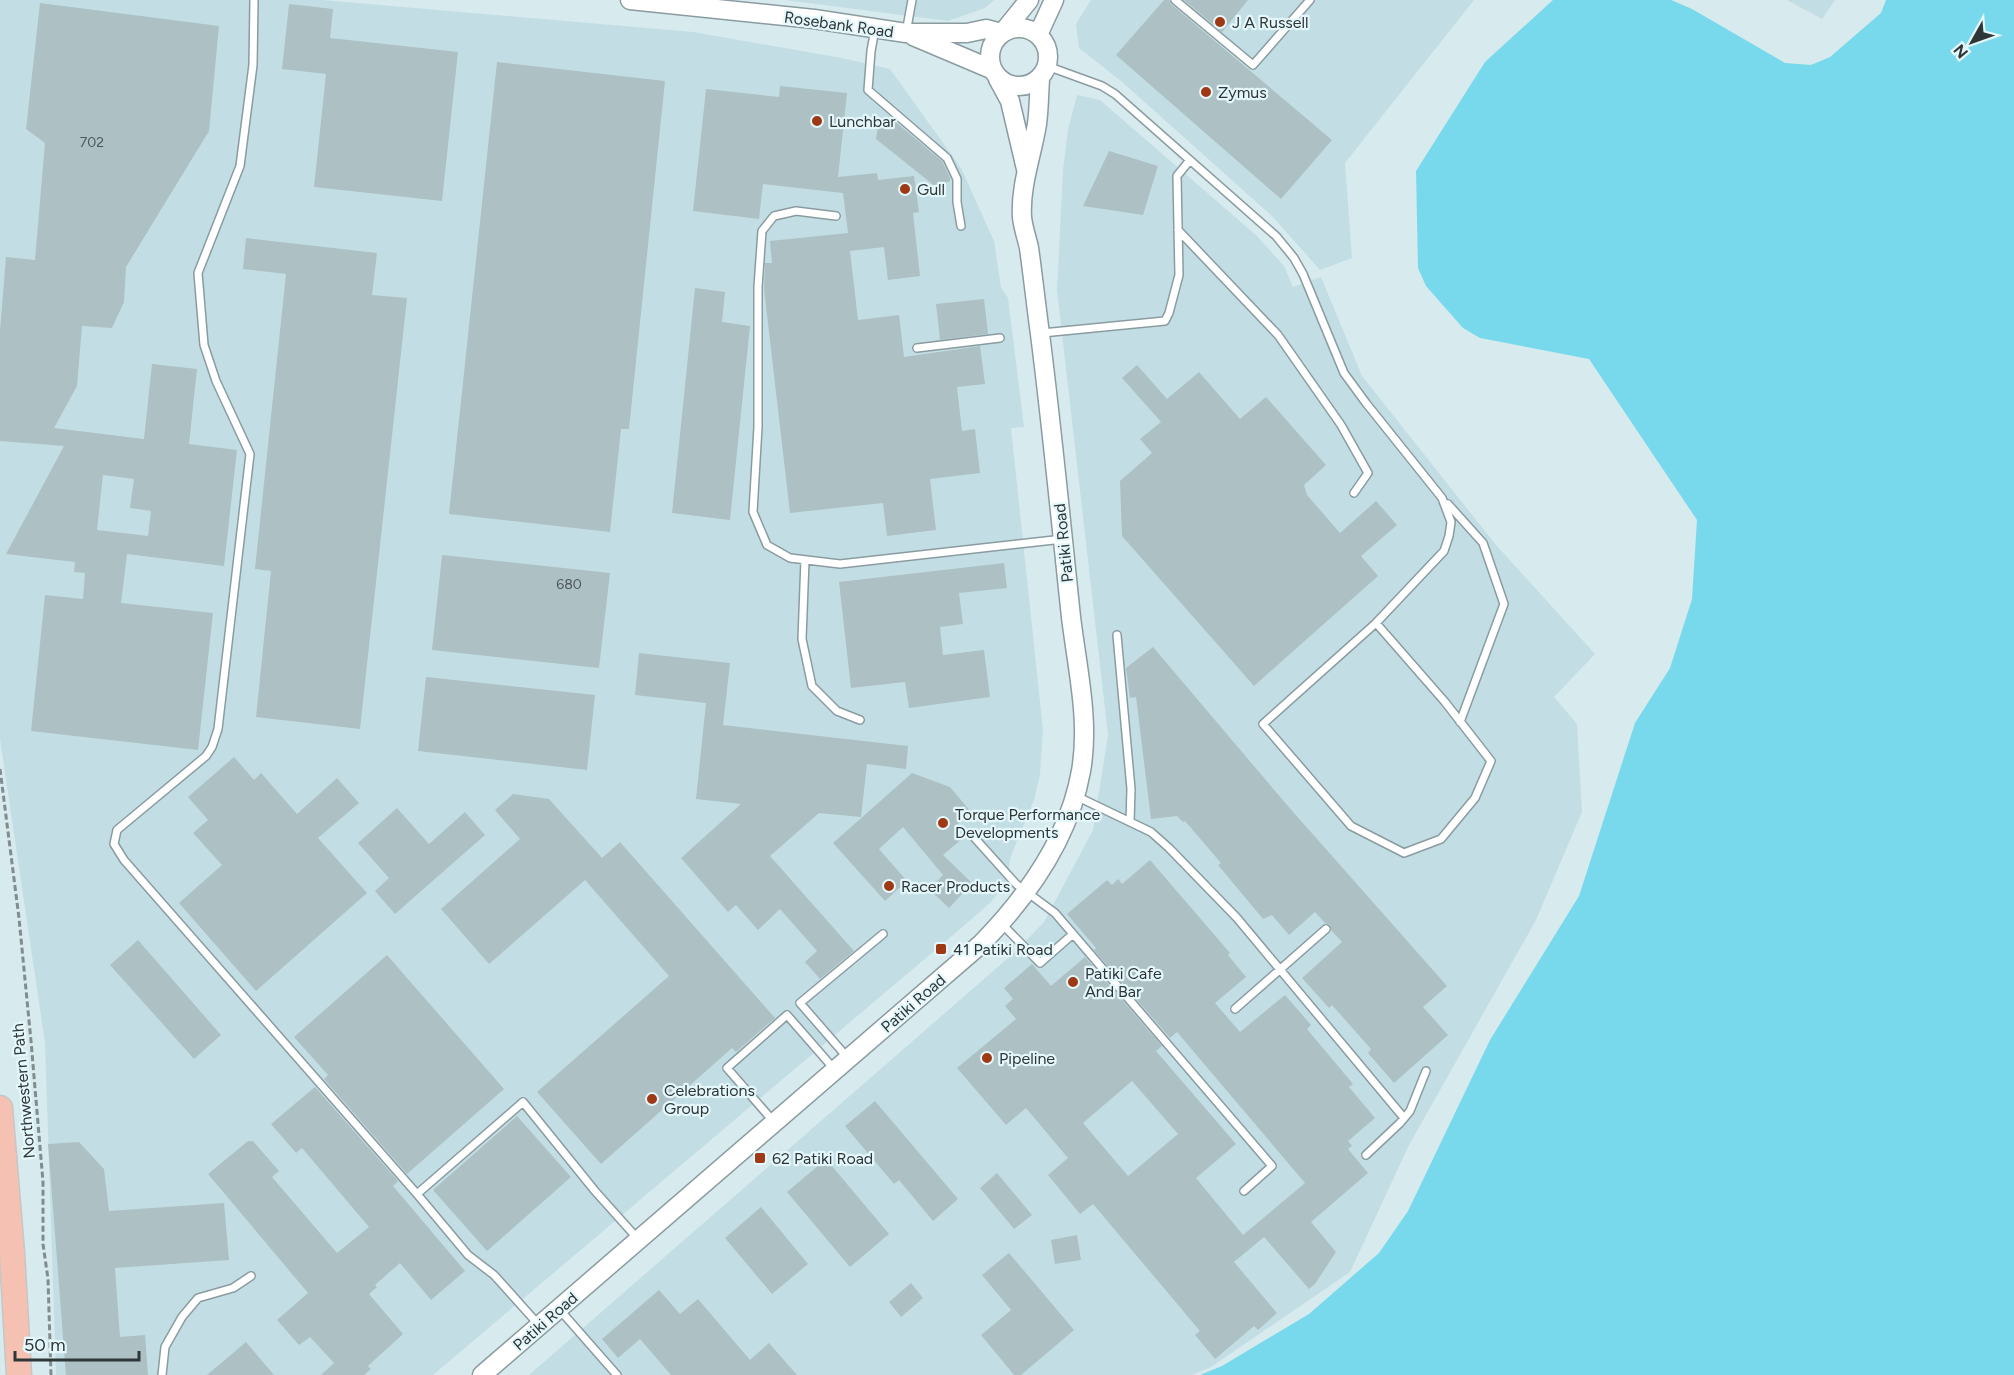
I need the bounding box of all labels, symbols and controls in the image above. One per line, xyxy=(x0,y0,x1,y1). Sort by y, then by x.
street label: Rosebank Road xyxy=(783,7,895,42)
north arrow xyxy=(1942,12,2002,72)
place label: J A Russell xyxy=(1232,13,1309,32)
marker: J A Russell xyxy=(1213,15,1227,29)
text: N xyxy=(1950,40,1972,62)
place label: Zymus xyxy=(1218,83,1267,102)
marker: Zymus xyxy=(1199,85,1213,99)
place label: Lunchbar xyxy=(829,112,896,131)
marker: Lunchbar xyxy=(810,114,824,128)
house number: 702 xyxy=(80,134,104,151)
place label: Gull xyxy=(917,180,945,199)
marker: Gull xyxy=(898,182,912,196)
street label: Patiki Road xyxy=(1050,503,1077,583)
house number: 680 xyxy=(556,576,582,593)
place label: Torque Performance Developments xyxy=(955,805,1101,842)
marker: Torque Performance Developments xyxy=(936,816,950,830)
place label: Racer Products xyxy=(901,877,1010,896)
marker: Racer Products xyxy=(882,879,896,893)
place label: 41 Patiki Road xyxy=(953,940,1053,959)
marker: 41 Patiki Road xyxy=(934,942,948,956)
place label: Patiki Cafe And Bar xyxy=(1085,964,1162,1001)
street label: Patiki Road xyxy=(877,970,949,1037)
marker: Patiki Cafe And Bar xyxy=(1066,975,1080,989)
street label: Northwestern Path xyxy=(8,1022,39,1159)
place label: Pipeline xyxy=(999,1049,1055,1068)
marker: Pipeline xyxy=(980,1051,994,1065)
place label: Celebrations Group xyxy=(664,1081,755,1118)
marker: Celebrations Group xyxy=(645,1092,659,1106)
place label: 62 Patiki Road xyxy=(772,1149,873,1168)
marker: 62 Patiki Road xyxy=(753,1151,767,1165)
street label: Patiki Road xyxy=(509,1288,581,1355)
scale bar xyxy=(15,1324,140,1362)
text: 50 m xyxy=(24,1334,66,1356)

